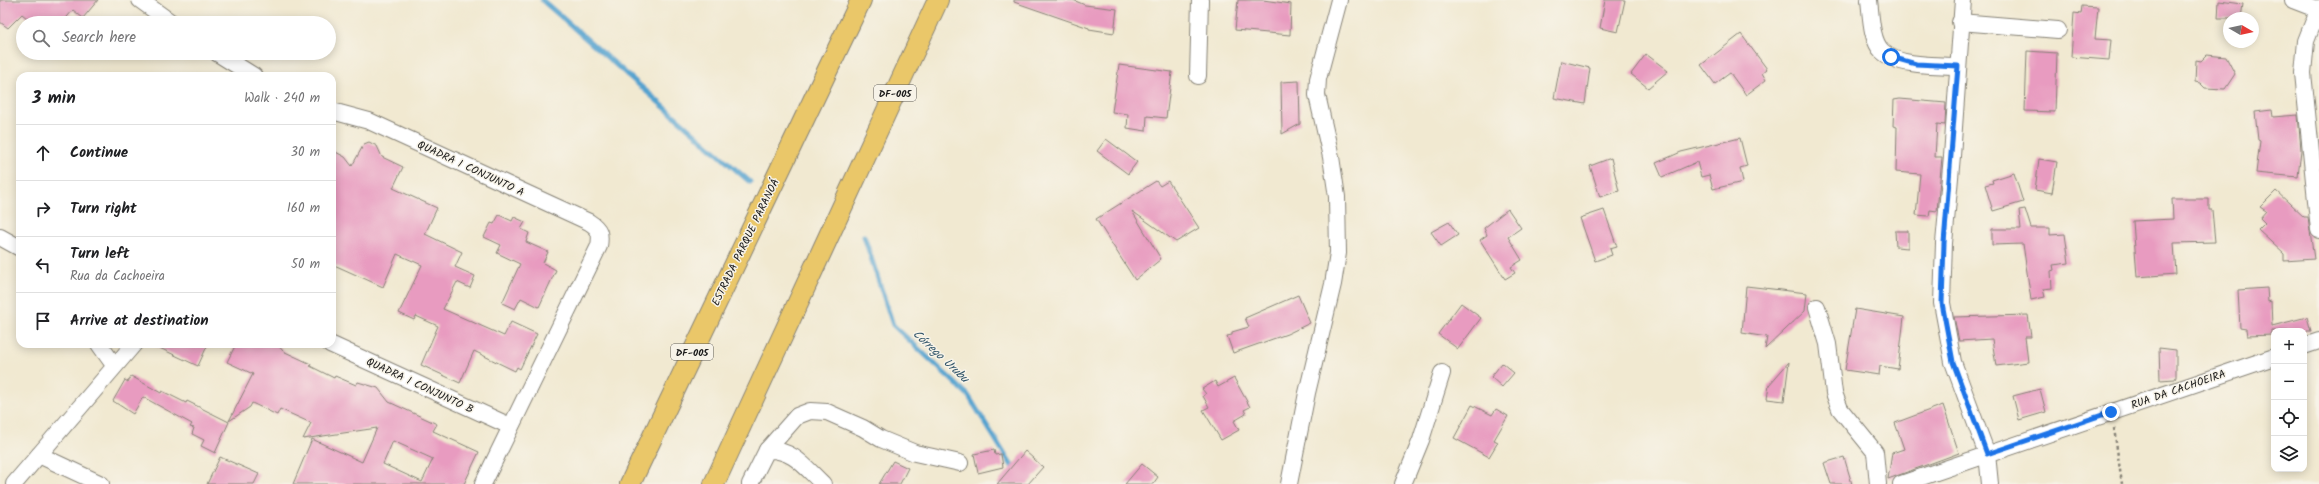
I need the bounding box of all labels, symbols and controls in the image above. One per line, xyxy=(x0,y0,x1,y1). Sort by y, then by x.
north arrow xyxy=(2223,12,2259,48)
search box xyxy=(16,16,336,60)
text: Search here xyxy=(62,26,136,50)
icon: search xyxy=(30,27,52,49)
route start xyxy=(1882,48,1900,66)
text: 3 min xyxy=(32,85,76,112)
road number: DF-005 xyxy=(874,85,916,101)
text: Walk · 240 m xyxy=(244,88,320,109)
street label: QUADRA 1 CONJUNTO A xyxy=(414,136,527,202)
text: Continue xyxy=(70,141,128,165)
icon: ahead xyxy=(32,142,54,164)
text: 30 m xyxy=(291,142,320,163)
street label: ESTRADA PARQUE PARANOÁ xyxy=(707,175,785,309)
text: Turn right xyxy=(70,197,137,221)
icon: right xyxy=(32,198,54,220)
text: 160 m xyxy=(287,198,320,219)
text: Turn left xyxy=(70,242,130,266)
icon: left xyxy=(32,254,54,276)
text: 50 m xyxy=(291,254,320,275)
text: Rua da Cachoeira xyxy=(70,266,165,287)
text: Arrive at destination xyxy=(70,309,209,333)
icon: arrive xyxy=(32,310,54,332)
water label: Córrego Urubu xyxy=(908,325,974,388)
map controls xyxy=(2271,328,2307,472)
button: + xyxy=(2271,328,2307,364)
road number: DF-005 xyxy=(671,344,713,360)
street label: QUADRA 1 CONJUNTO B xyxy=(363,353,476,419)
button: − xyxy=(2271,364,2307,400)
street label: RUA DA CACHOEIRA xyxy=(2128,365,2228,415)
button: locate xyxy=(2271,400,2307,436)
route end xyxy=(2102,403,2120,421)
button: layers xyxy=(2271,436,2307,472)

